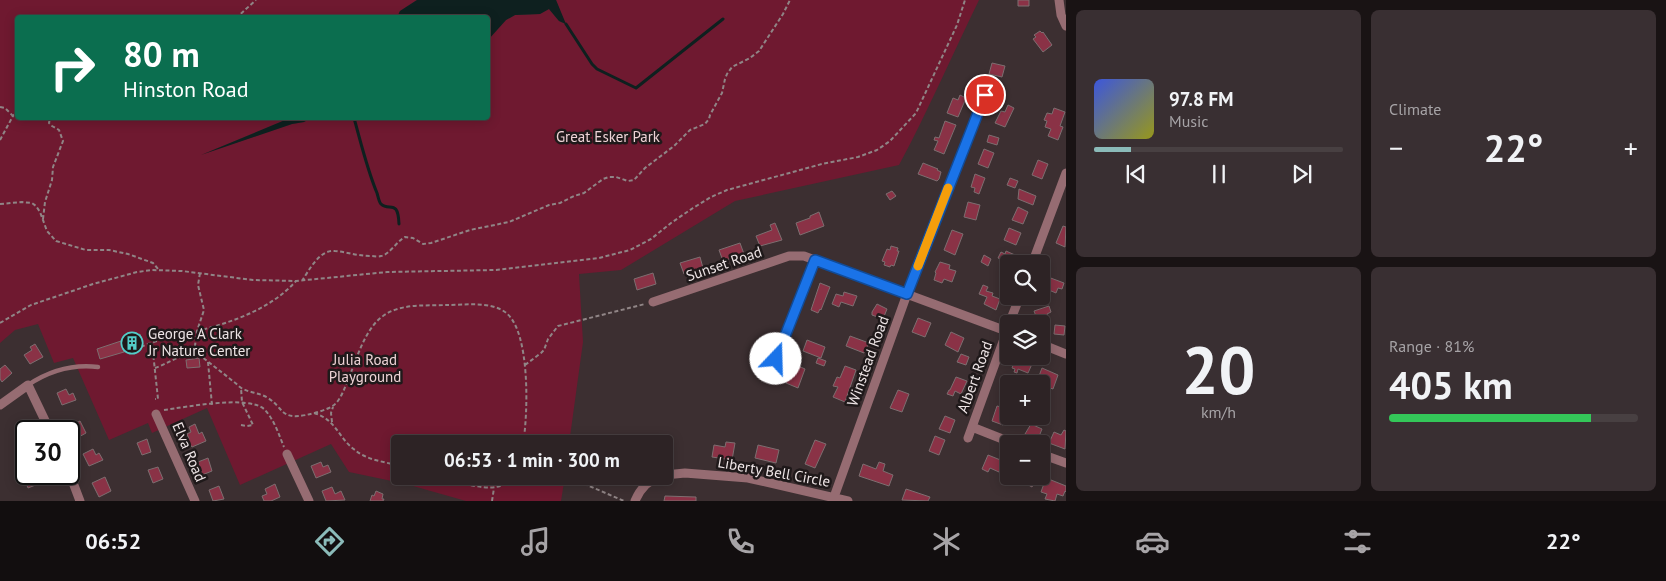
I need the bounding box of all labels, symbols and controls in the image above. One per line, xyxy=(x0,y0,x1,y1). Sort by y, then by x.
text: 80 m xyxy=(123,31,200,77)
icon: right xyxy=(40,35,105,100)
pin xyxy=(964,74,1006,116)
text: Hinston Road xyxy=(123,75,248,103)
icon: arrive xyxy=(971,81,999,109)
text: 97.8 FM xyxy=(1169,87,1233,111)
text: Climate xyxy=(1389,99,1441,119)
text: Music xyxy=(1169,111,1209,131)
text: 22° xyxy=(1484,123,1543,172)
park label: Great Esker Park xyxy=(556,127,661,146)
text: − xyxy=(1389,129,1403,166)
text: + xyxy=(1624,129,1638,166)
icon: previous xyxy=(1122,160,1150,188)
icon: pause xyxy=(1205,160,1233,188)
icon: next xyxy=(1288,160,1316,188)
street label: Sunset Road xyxy=(683,242,764,285)
map controls xyxy=(1000,255,1050,485)
button: search xyxy=(1000,255,1050,305)
street label: Winstead Road xyxy=(842,313,893,409)
button: layers xyxy=(1000,315,1050,365)
place label: George A Clark Jr Nature Center xyxy=(147,324,250,360)
text: 20 xyxy=(1182,327,1255,411)
building icon: George A Clark Jr Nature Center xyxy=(120,331,144,355)
position arrow xyxy=(749,332,801,384)
text: Range · 81% xyxy=(1389,336,1474,356)
street label: Albert Road xyxy=(953,338,996,415)
park label: Julia Road Playground xyxy=(329,350,401,386)
text: 405 km xyxy=(1389,360,1513,409)
button: + xyxy=(1000,375,1050,425)
text: km/h xyxy=(1201,402,1236,422)
street label: Elva Road xyxy=(168,419,210,484)
speed limit sign: 30 xyxy=(15,420,80,485)
button: − xyxy=(1000,435,1050,485)
text: 06:53 · 1 min · 300 m xyxy=(444,448,620,472)
street label: Liberty Bell Circle xyxy=(716,452,832,491)
icon: directions xyxy=(312,524,347,559)
icon: music xyxy=(518,524,553,559)
icon: phone xyxy=(723,524,758,559)
icon: climate xyxy=(929,524,964,559)
icon: car xyxy=(1135,524,1170,559)
icon: filters xyxy=(1340,524,1375,559)
text: 06:52 xyxy=(85,527,141,555)
text: 22° xyxy=(1546,527,1581,555)

